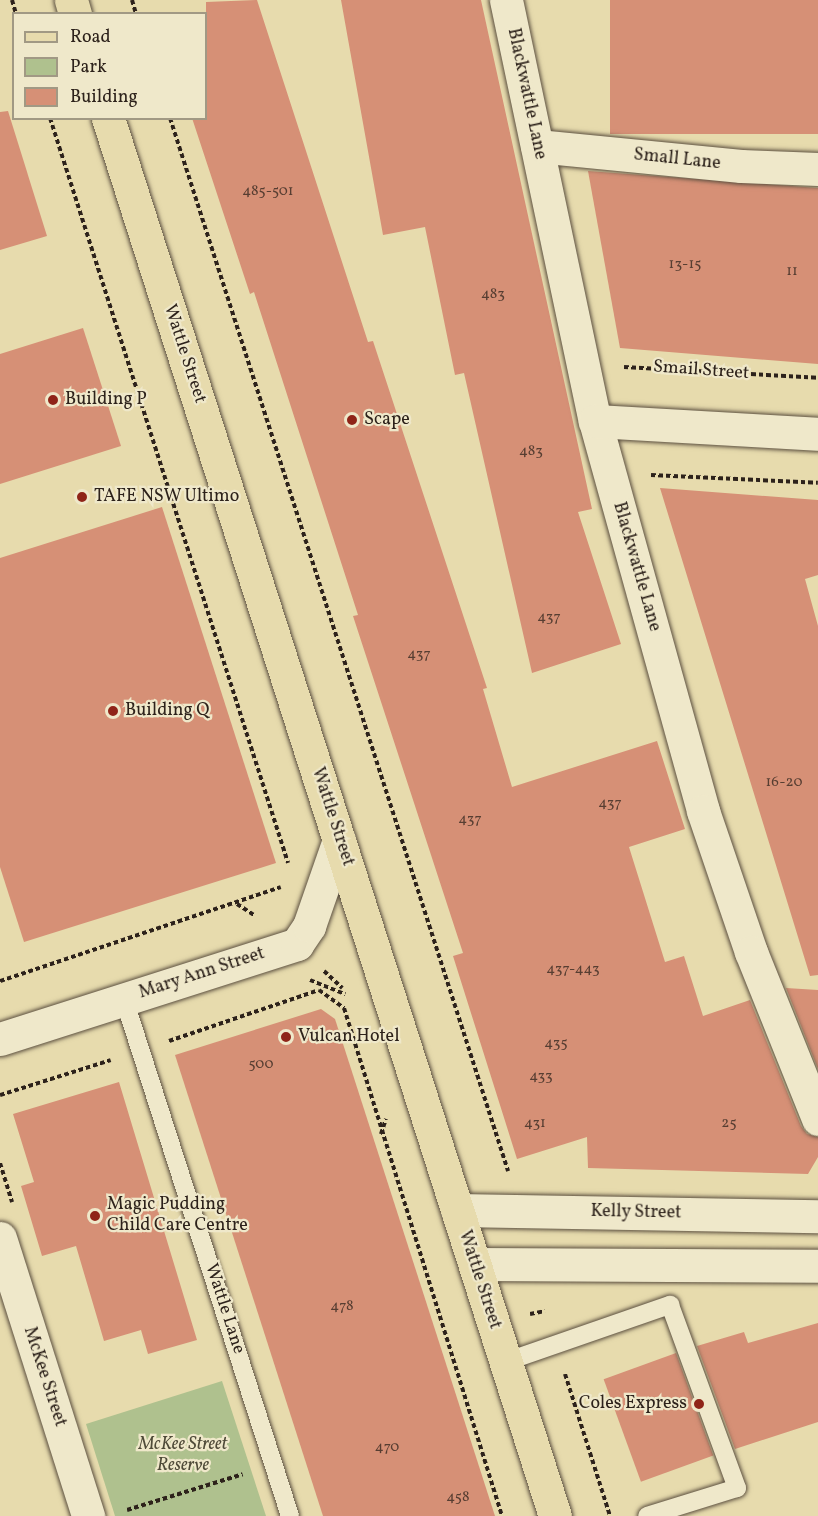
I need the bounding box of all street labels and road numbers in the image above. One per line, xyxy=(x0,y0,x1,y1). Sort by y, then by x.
street label: Blackwattle Lane xyxy=(502,26,550,162)
street label: Small Lane xyxy=(632,145,722,175)
street label: Wattle Street xyxy=(158,302,210,406)
street label: Smail Street xyxy=(652,357,750,385)
street label: Blackwattle Lane xyxy=(607,500,665,634)
street label: Wattle Street xyxy=(306,765,358,869)
street label: Mary Ann Street xyxy=(136,943,268,1005)
street label: Kelly Street xyxy=(590,1201,682,1225)
street label: Wattle Street xyxy=(453,1228,505,1332)
street label: Wattle Lane xyxy=(199,1261,249,1357)
street label: McKee Street xyxy=(18,1324,70,1430)

